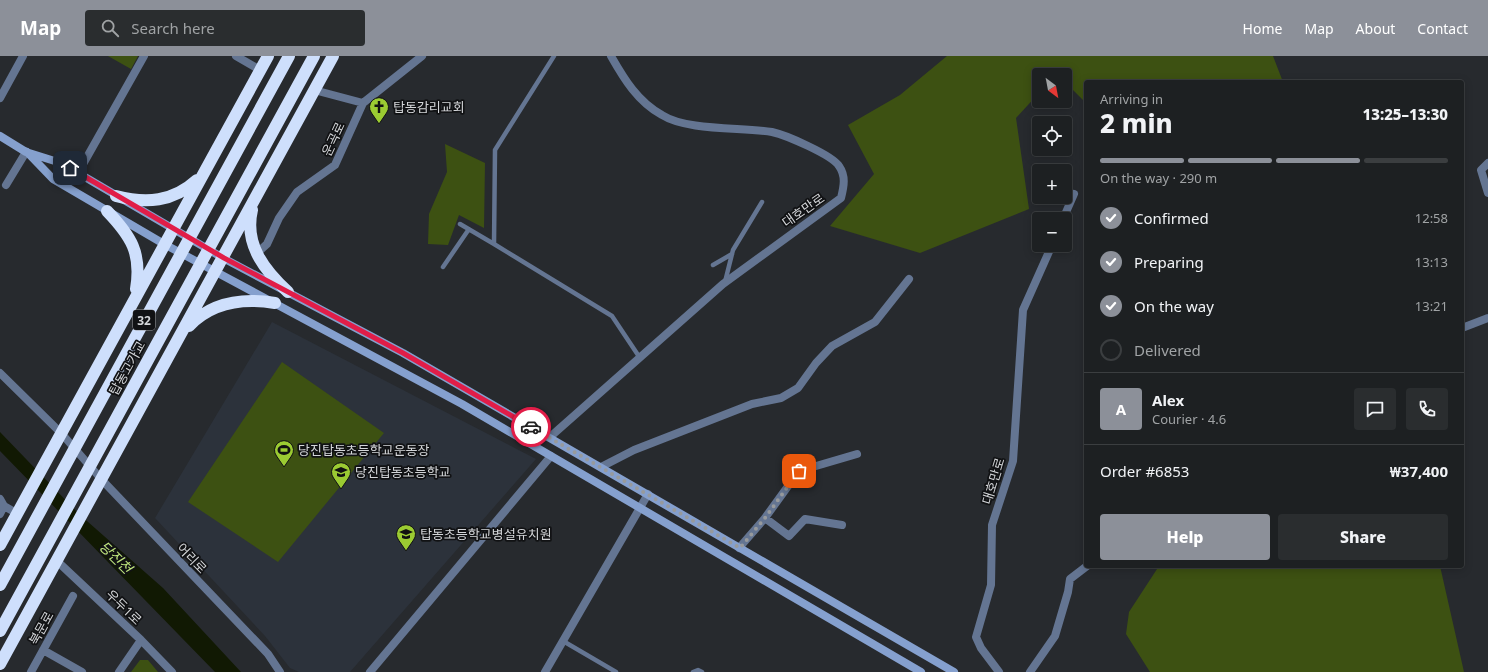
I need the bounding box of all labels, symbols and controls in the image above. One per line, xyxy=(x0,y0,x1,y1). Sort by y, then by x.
search box xyxy=(85,10,365,46)
text: Map xyxy=(20,15,61,41)
icon: search xyxy=(99,17,121,39)
text: Search here xyxy=(131,18,215,38)
text: Home xyxy=(1243,19,1282,38)
text: Map xyxy=(1304,19,1334,38)
text: About xyxy=(1356,19,1395,38)
text: Contact xyxy=(1417,19,1468,38)
north arrow xyxy=(1032,68,1072,108)
map controls xyxy=(1032,68,1072,252)
text: Arriving in xyxy=(1100,90,1163,108)
church icon: 탑동감리교회 xyxy=(368,96,390,124)
place label: 탑동감리교회 xyxy=(393,98,465,116)
text: 13:25–13:30 xyxy=(1363,104,1448,124)
text: 2 min xyxy=(1100,105,1173,141)
button: locate xyxy=(1032,116,1072,156)
street label: 운곡로 xyxy=(317,119,349,159)
pin xyxy=(53,151,87,185)
icon: home xyxy=(59,157,81,179)
button: + xyxy=(1032,164,1072,204)
text: On the way · 290 m xyxy=(1100,169,1217,187)
street label: 대호만로 xyxy=(778,189,828,231)
icon: check xyxy=(1100,207,1122,229)
text: Confirmed xyxy=(1134,208,1209,228)
text: 12:58 xyxy=(1415,209,1448,227)
button: − xyxy=(1032,212,1072,252)
icon: check xyxy=(1100,251,1122,273)
text: Preparing xyxy=(1134,252,1204,272)
text: 13:13 xyxy=(1415,253,1448,271)
icon: check xyxy=(1100,295,1122,317)
text: On the way xyxy=(1134,296,1214,316)
text: 13:21 xyxy=(1415,297,1448,315)
road number: 32 xyxy=(133,310,155,330)
street label: 탑동고가교 xyxy=(105,337,149,399)
text: Delivered xyxy=(1134,340,1201,360)
button: chat xyxy=(1354,388,1396,430)
button: phone xyxy=(1406,388,1448,430)
text: Alex xyxy=(1152,390,1184,410)
text: A xyxy=(1116,399,1126,419)
courier xyxy=(511,407,551,447)
text: Courier · 4.6 xyxy=(1152,410,1226,428)
icon: car xyxy=(520,416,542,438)
sports icon: 당진탑동초등학교운동장 xyxy=(273,439,295,467)
place label: 당진탑동초등학교운동장 xyxy=(298,441,430,459)
pin xyxy=(782,454,816,488)
street label: 대호만로 xyxy=(977,455,1009,507)
icon: bag xyxy=(788,460,810,482)
school or university icon: 당진탑동초등학교 xyxy=(330,461,352,489)
text: Order #6853 xyxy=(1100,461,1189,481)
text: ₩37,400 xyxy=(1390,461,1448,481)
place label: 당진탑동초등학교 xyxy=(355,463,451,481)
button: Help xyxy=(1100,514,1270,560)
button: Share xyxy=(1278,514,1448,560)
school or university icon: 탑동초등학교병설유치원 xyxy=(395,523,417,551)
place label: 탑동초등학교병설유치원 xyxy=(420,525,552,543)
water label: 당진천 xyxy=(96,537,137,578)
street label: 어리로 xyxy=(173,539,211,577)
street label: 우두1로 xyxy=(102,585,146,629)
street label: 북문로 xyxy=(24,608,58,648)

